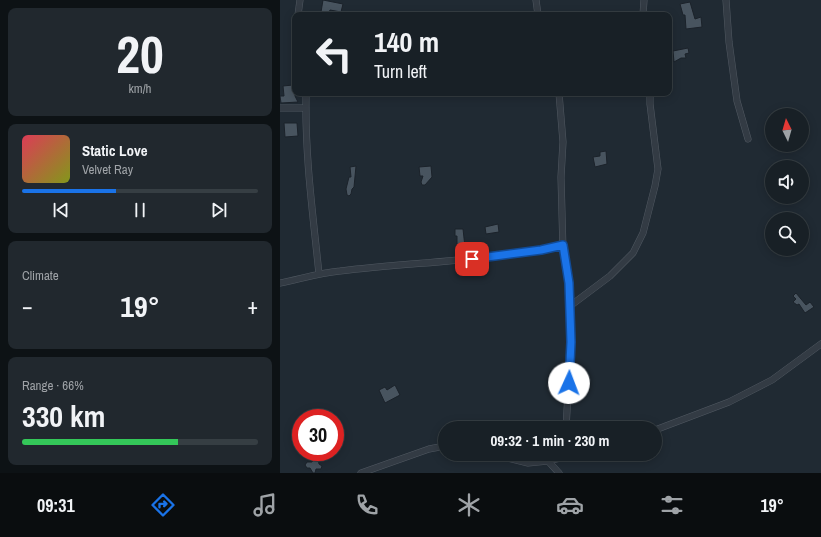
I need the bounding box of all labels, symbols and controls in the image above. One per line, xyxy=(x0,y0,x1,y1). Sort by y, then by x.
text: 20 xyxy=(116,19,164,89)
text: 140 m xyxy=(374,23,439,61)
icon: left xyxy=(308,28,360,80)
text: Turn left xyxy=(374,59,427,84)
text: km/h xyxy=(128,80,152,97)
north arrow xyxy=(765,108,809,152)
map controls xyxy=(765,108,809,256)
text: Static Love xyxy=(82,140,148,161)
button: sound xyxy=(765,160,809,204)
text: Velvet Ray xyxy=(82,161,133,178)
icon: previous xyxy=(50,199,72,221)
icon: pause xyxy=(129,199,151,221)
icon: next xyxy=(208,199,230,221)
button: search xyxy=(765,212,809,256)
pin xyxy=(455,242,489,276)
icon: arrive xyxy=(461,248,483,270)
text: Climate xyxy=(22,267,59,284)
text: 19° xyxy=(120,286,160,326)
text: − xyxy=(22,291,33,321)
text: + xyxy=(247,291,258,321)
position arrow xyxy=(548,362,590,404)
text: Range · 66% xyxy=(22,377,84,394)
text: 330 km xyxy=(22,396,105,436)
speed limit sign: 30 xyxy=(292,409,344,461)
text: 09:32 · 1 min · 230 m xyxy=(491,430,609,451)
icon: directions xyxy=(149,491,177,519)
icon: music xyxy=(251,491,279,519)
icon: phone xyxy=(353,491,381,519)
icon: climate xyxy=(455,491,483,519)
icon: car xyxy=(556,491,584,519)
icon: filters xyxy=(658,491,686,519)
text: 09:31 xyxy=(37,493,75,518)
text: 19° xyxy=(760,493,784,518)

